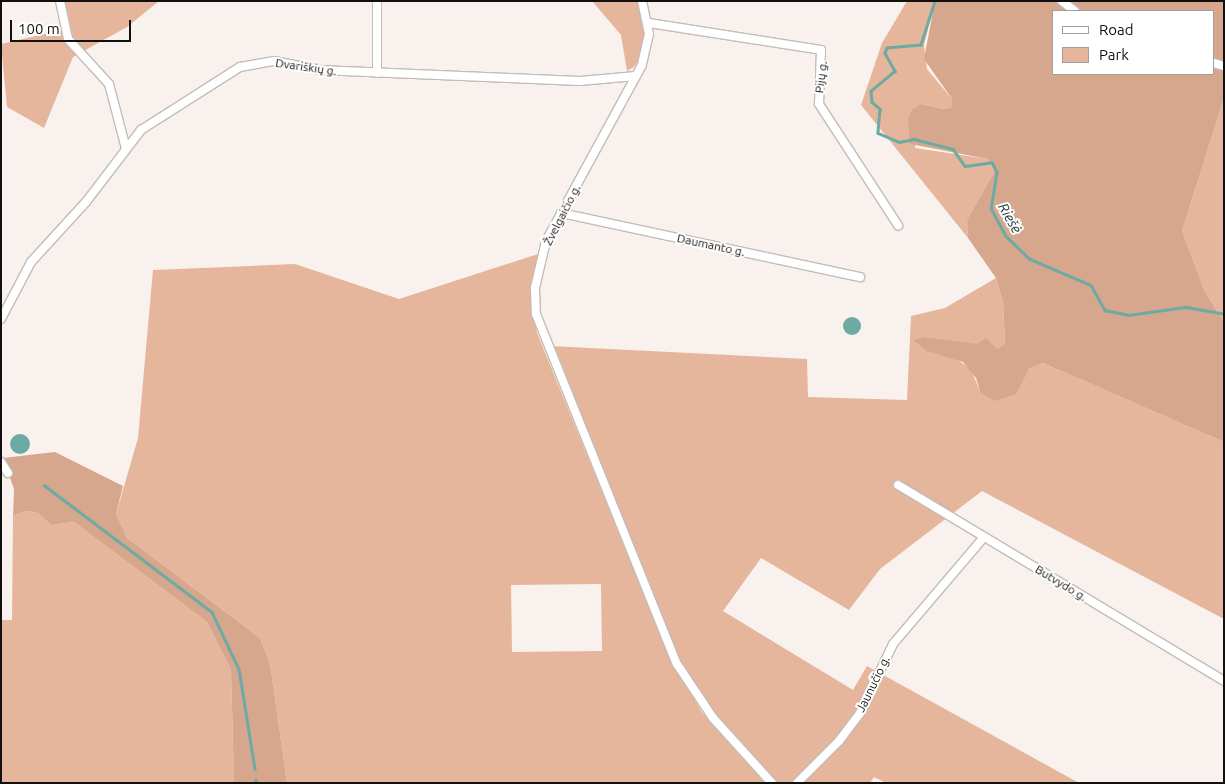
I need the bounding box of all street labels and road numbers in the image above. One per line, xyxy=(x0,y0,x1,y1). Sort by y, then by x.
street label: Dvariškių g. xyxy=(275,56,337,78)
street label: Pijų g. xyxy=(812,60,830,94)
street label: Žvelgaičio g. xyxy=(541,182,583,248)
street label: Daumanto g. xyxy=(676,231,746,259)
street label: Butvydo g. xyxy=(1033,562,1089,604)
street label: Jaunučio g. xyxy=(853,654,893,714)

